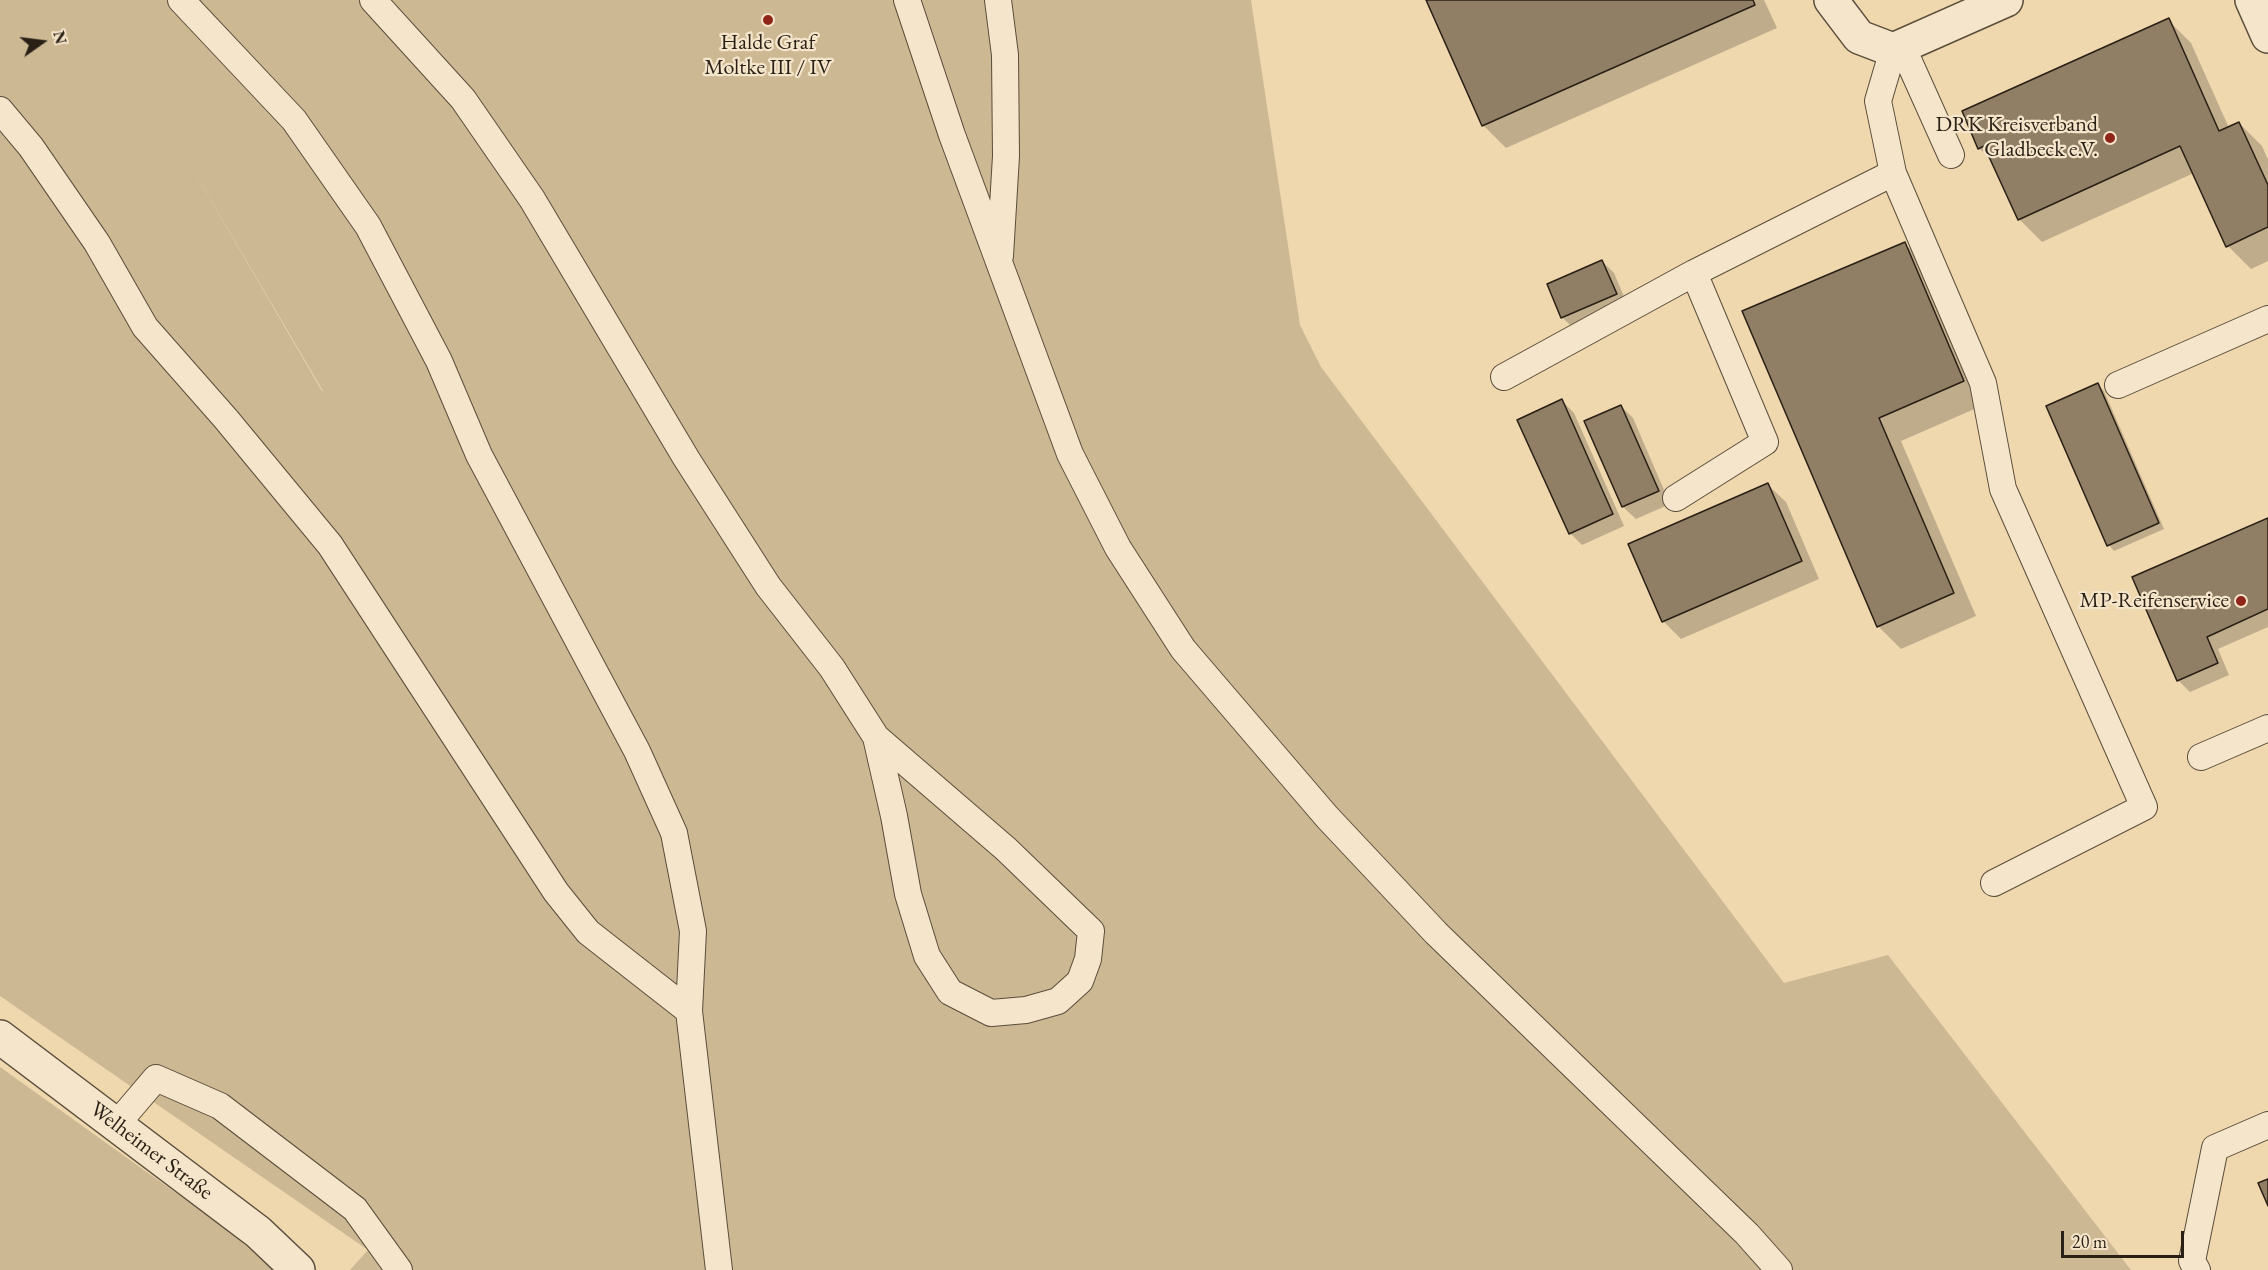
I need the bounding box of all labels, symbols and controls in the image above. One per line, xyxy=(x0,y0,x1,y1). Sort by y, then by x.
north arrow xyxy=(12,12,72,72)
marker: Halde Graf Moltke III / IV xyxy=(761,13,775,27)
text: N xyxy=(48,29,72,46)
place label: Halde Graf Moltke III / IV xyxy=(704,30,832,82)
place label: DRK Kreisverband Gladbeck e.V. xyxy=(1936,112,2098,164)
marker: DRK Kreisverband Gladbeck e.V. xyxy=(2103,131,2117,145)
place label: MP-Reifenservice xyxy=(2080,588,2229,614)
marker: MP-Reifenservice xyxy=(2234,594,2248,608)
street label: Welheimer Straße xyxy=(84,1096,218,1206)
scale bar xyxy=(2064,1219,2187,1257)
text: 20 m xyxy=(2072,1230,2107,1253)

